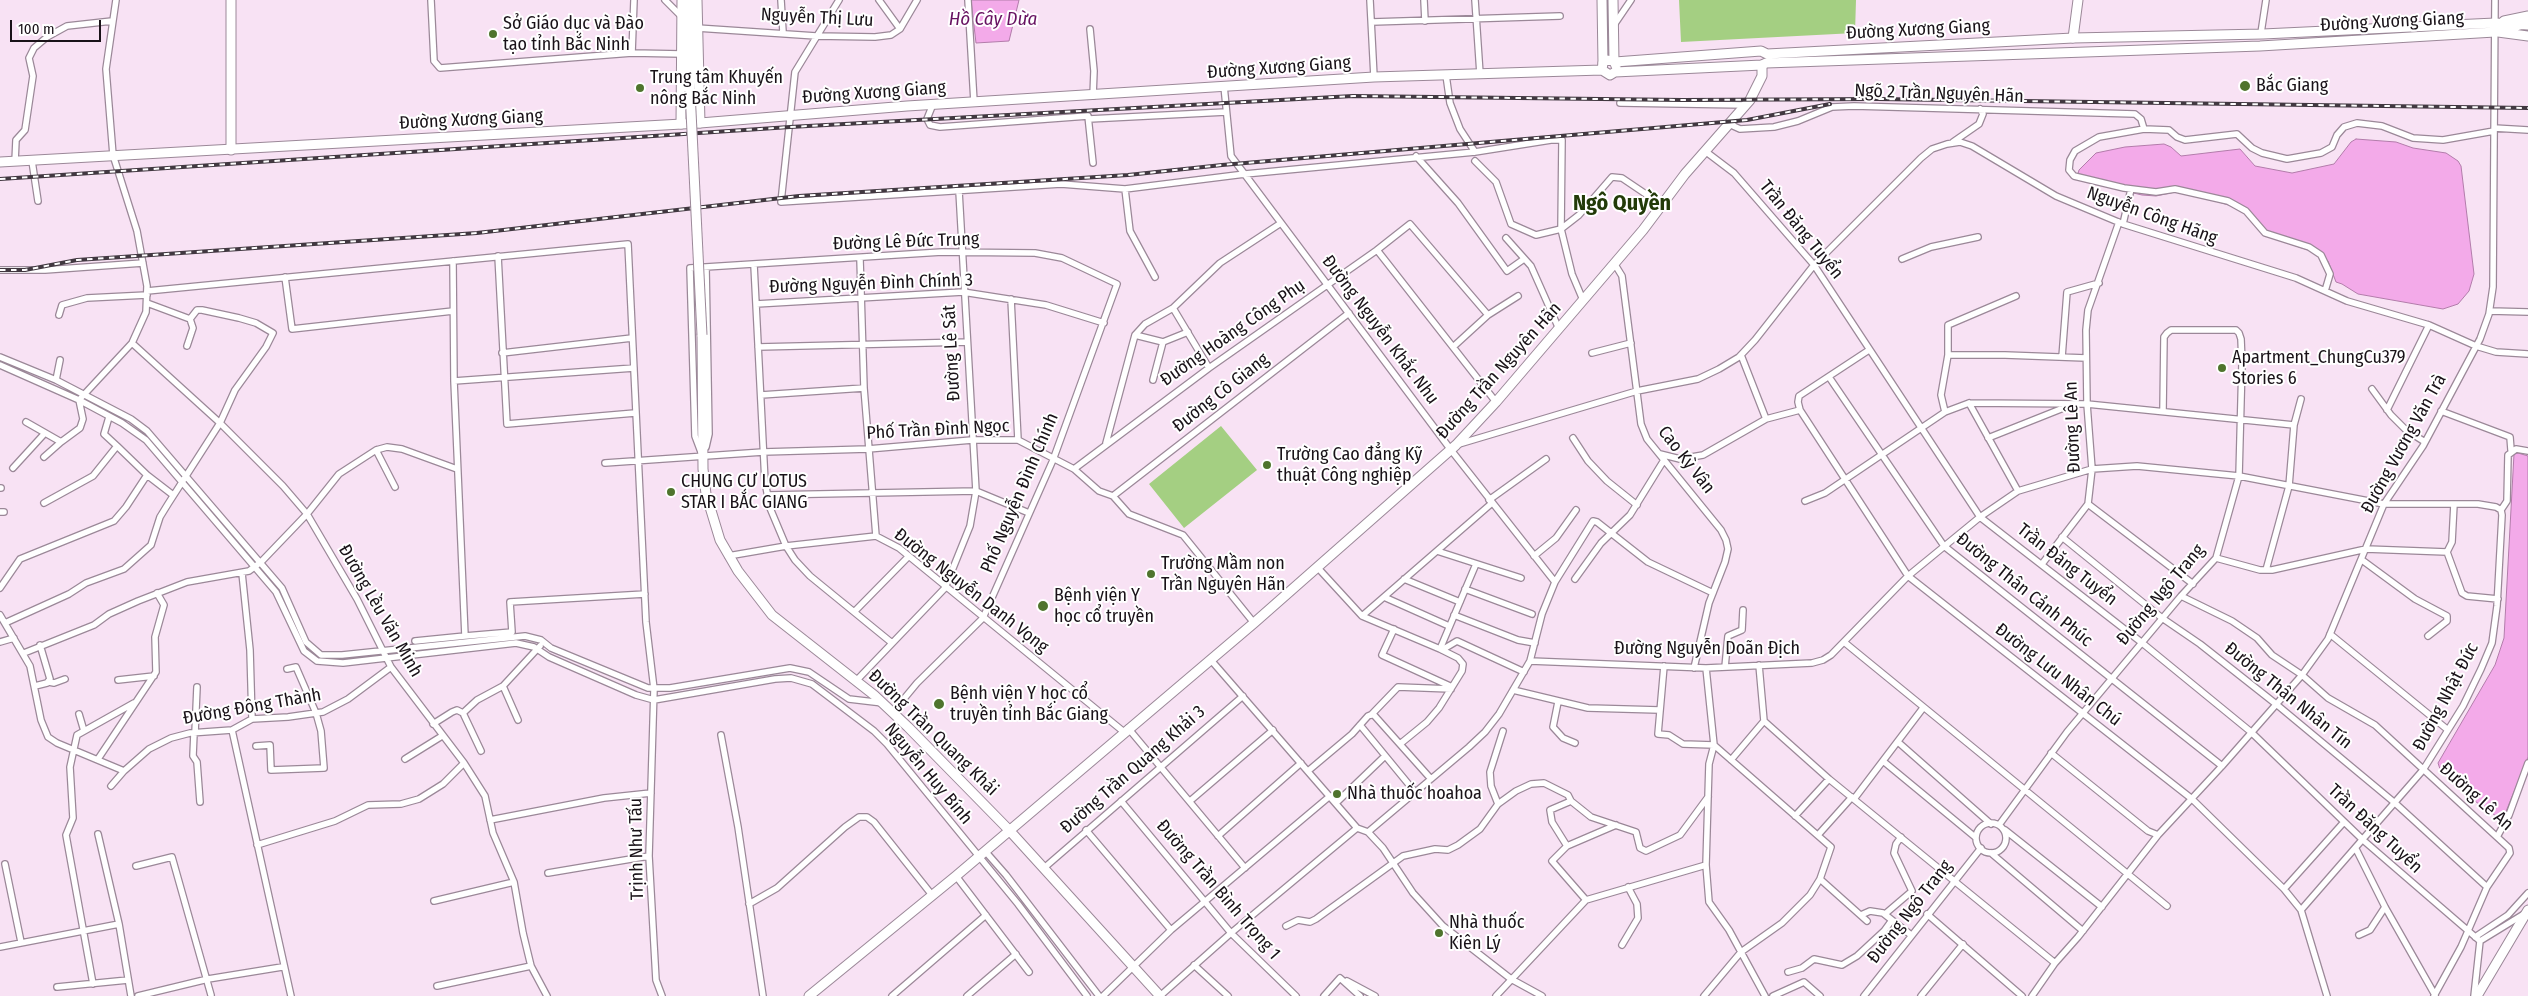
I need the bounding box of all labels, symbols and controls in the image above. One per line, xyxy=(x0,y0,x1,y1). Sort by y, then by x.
street label: Nguyễn Thị Lưu xyxy=(760,4,874,32)
street label: Đường Xương Giang xyxy=(2320,7,2464,37)
water label: Hồ Cây Dừa xyxy=(949,9,1037,31)
scale bar xyxy=(12,10,104,42)
place label: Sở Giáo dục và Đào tạo tỉnh Bắc Ninh xyxy=(503,13,644,56)
street label: Đường Xương Giang xyxy=(1846,15,1990,45)
text: 100 m xyxy=(18,20,55,38)
marker: Sở Giáo dục và Đào tạo tỉnh Bắc Ninh xyxy=(487,28,499,40)
street label: Đường Xương Giang xyxy=(1206,52,1352,84)
place label: Trung tâm Khuyến nông Bắc Ninh xyxy=(650,67,783,110)
place label: Bắc Giang xyxy=(2256,75,2328,97)
street label: Đường Xương Giang xyxy=(801,77,947,109)
marker: Bắc Giang xyxy=(2238,79,2252,93)
street label: Ngõ 2 Trần Nguyên Hãn xyxy=(1854,80,2024,108)
marker: Trung tâm Khuyến nông Bắc Ninh xyxy=(634,82,646,94)
street label: Đường Xương Giang xyxy=(399,105,543,135)
street label: Trần Đăng Tuyển xyxy=(1755,176,1847,284)
street label: Nguyễn Công Hãng xyxy=(2084,182,2220,250)
district label: Ngô Quyền xyxy=(1573,191,1671,217)
street label: Đường Lê Đức Trung xyxy=(832,229,980,255)
street label: Đường Nguyễn Khắc Nhu xyxy=(1317,251,1443,409)
street label: Đường Nguyễn Đình Chính 3 xyxy=(769,270,973,298)
street label: Đường Hoàng Công Phụ xyxy=(1156,275,1310,391)
street label: Đường Trần Nguyên Hãn xyxy=(1432,298,1566,444)
street label: Đường Lê Sát xyxy=(939,304,965,402)
place label: Apartment_ChungCu379 Stories 6 xyxy=(2232,347,2406,389)
street label: Đường Cô Giang xyxy=(1169,349,1273,437)
marker: Apartment_ChungCu379 Stories 6 xyxy=(2216,362,2228,374)
street label: Đường Vương Văn Trà xyxy=(2357,371,2451,517)
street label: Đường Lê An xyxy=(2061,381,2085,473)
street label: Phố Nguyễn Đình Chính xyxy=(976,410,1064,576)
street label: Phố Trần Đình Ngọc xyxy=(866,415,1010,445)
street label: Cao Kỳ Vân xyxy=(1653,422,1719,498)
place label: Trường Cao đẳng Kỹ thuật Công nghiệp xyxy=(1277,444,1422,486)
marker: Trường Cao đẳng Kỹ thuật Công nghiệp xyxy=(1261,459,1273,471)
place label: CHUNG CƯ LOTUS STAR I BẮC GIANG xyxy=(681,471,808,514)
marker: CHUNG CƯ LOTUS STAR I BẮC GIANG xyxy=(665,486,677,498)
street label: Trần Đăng Tuyển xyxy=(2013,519,2121,611)
street label: Đường Nguyễn Danh Vọng xyxy=(890,524,1052,658)
street label: Đường Thân Cảnh Phúc xyxy=(1951,528,2097,652)
street label: Đường Ngô Trang xyxy=(2112,540,2210,650)
street label: Đường Lều Văn Minh xyxy=(333,541,427,681)
place label: Trường Mầm non Trần Nguyên Hãn xyxy=(1161,553,1285,596)
marker: Trường Mầm non Trần Nguyên Hãn xyxy=(1145,568,1157,580)
place label: Bệnh viện Y học cổ truyền xyxy=(1054,585,1154,628)
marker: Bệnh viện Y học cổ truyền xyxy=(1036,599,1050,613)
street label: Đường Lưu Nhân Chú xyxy=(1991,619,2125,731)
street label: Đường Nguyễn Doãn Địch xyxy=(1614,638,1800,660)
street label: Đường Thân Nhân Tín xyxy=(2220,638,2356,754)
street label: Đường Nhật Đức xyxy=(2408,639,2484,755)
street label: Đường Trần Quang Khải xyxy=(864,665,1002,801)
place label: Bệnh viện Y học cổ truyền tỉnh Bắc Giang xyxy=(950,683,1108,726)
street label: Đường Đông Thành xyxy=(181,684,323,730)
marker: Bệnh viện Y học cổ truyền tỉnh Bắc Giang xyxy=(932,697,946,711)
street label: Đường Trần Quang Khải 3 xyxy=(1056,701,1210,839)
street label: Nguyễn Huy Bính xyxy=(880,719,976,829)
street label: Đường Lê An xyxy=(2435,758,2517,836)
street label: Trần Đăng Tuyển xyxy=(2323,780,2427,878)
place label: Nhà thuốc hoahoa xyxy=(1347,783,1482,805)
marker: Nhà thuốc hoahoa xyxy=(1331,788,1343,800)
street label: Trịnh Như Tấu xyxy=(625,798,649,900)
street label: Đường Trần Bình Trọng 1 xyxy=(1151,816,1285,964)
street label: Đường Ngô Trang xyxy=(1863,856,1957,968)
place label: Nhà thuốc Kiên Lý xyxy=(1449,912,1524,954)
marker: Nhà thuốc Kiên Lý xyxy=(1433,927,1445,939)

